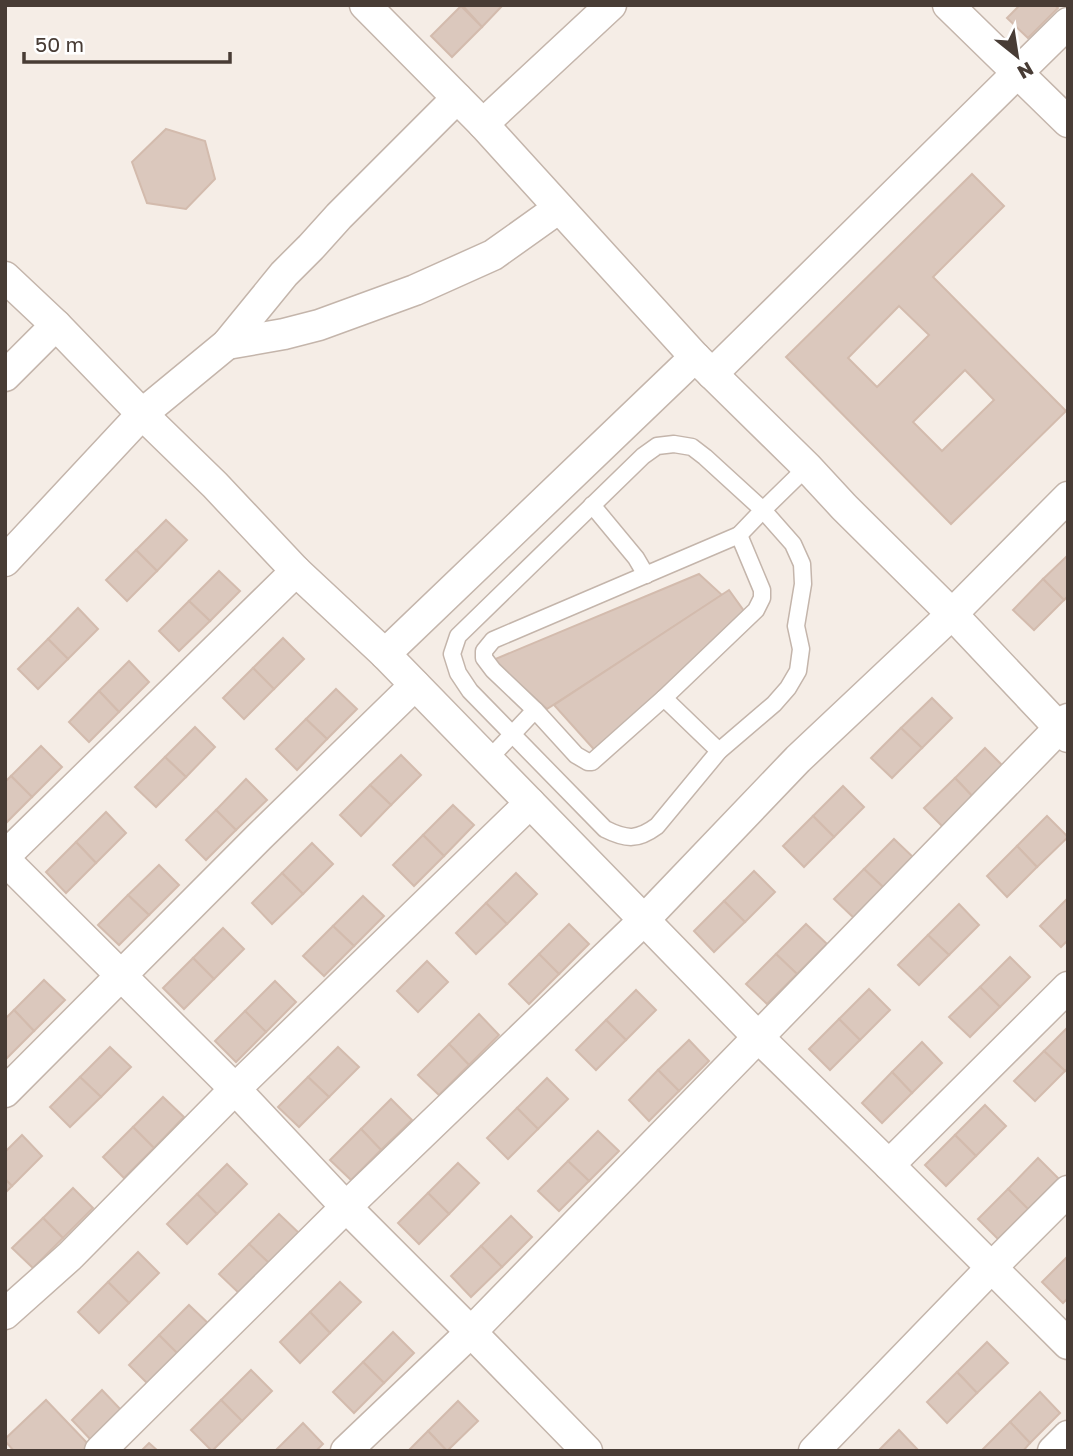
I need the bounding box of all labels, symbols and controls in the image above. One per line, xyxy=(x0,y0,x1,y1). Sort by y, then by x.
scale bar xyxy=(24,21,231,65)
north arrow xyxy=(982,21,1052,91)
text: 50 m xyxy=(35,31,84,57)
text: N xyxy=(1014,58,1038,85)

